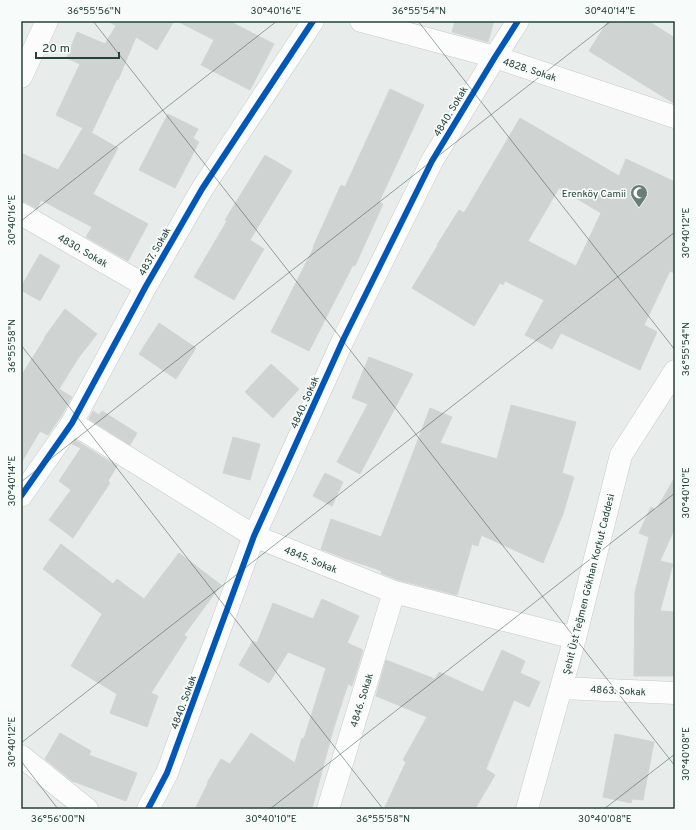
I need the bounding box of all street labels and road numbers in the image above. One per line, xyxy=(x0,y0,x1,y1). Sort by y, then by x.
street label: 4828. Sokak xyxy=(501,56,558,85)
street label: 4840. Sokak xyxy=(431,84,471,139)
street label: 4837. Sokak xyxy=(136,225,174,278)
street label: 4830. Sokak xyxy=(55,232,110,271)
street label: 4840. Sokak xyxy=(288,374,323,431)
street label: Şehit Üst Teğmen Gökhan Korkut Caddesi xyxy=(561,493,618,676)
street label: 4845. Sokak xyxy=(282,544,339,577)
street label: 4846. Sokak xyxy=(348,672,377,729)
street label: 4840. Sokak xyxy=(169,674,200,731)
street label: 4863. Sokak xyxy=(590,684,646,699)

